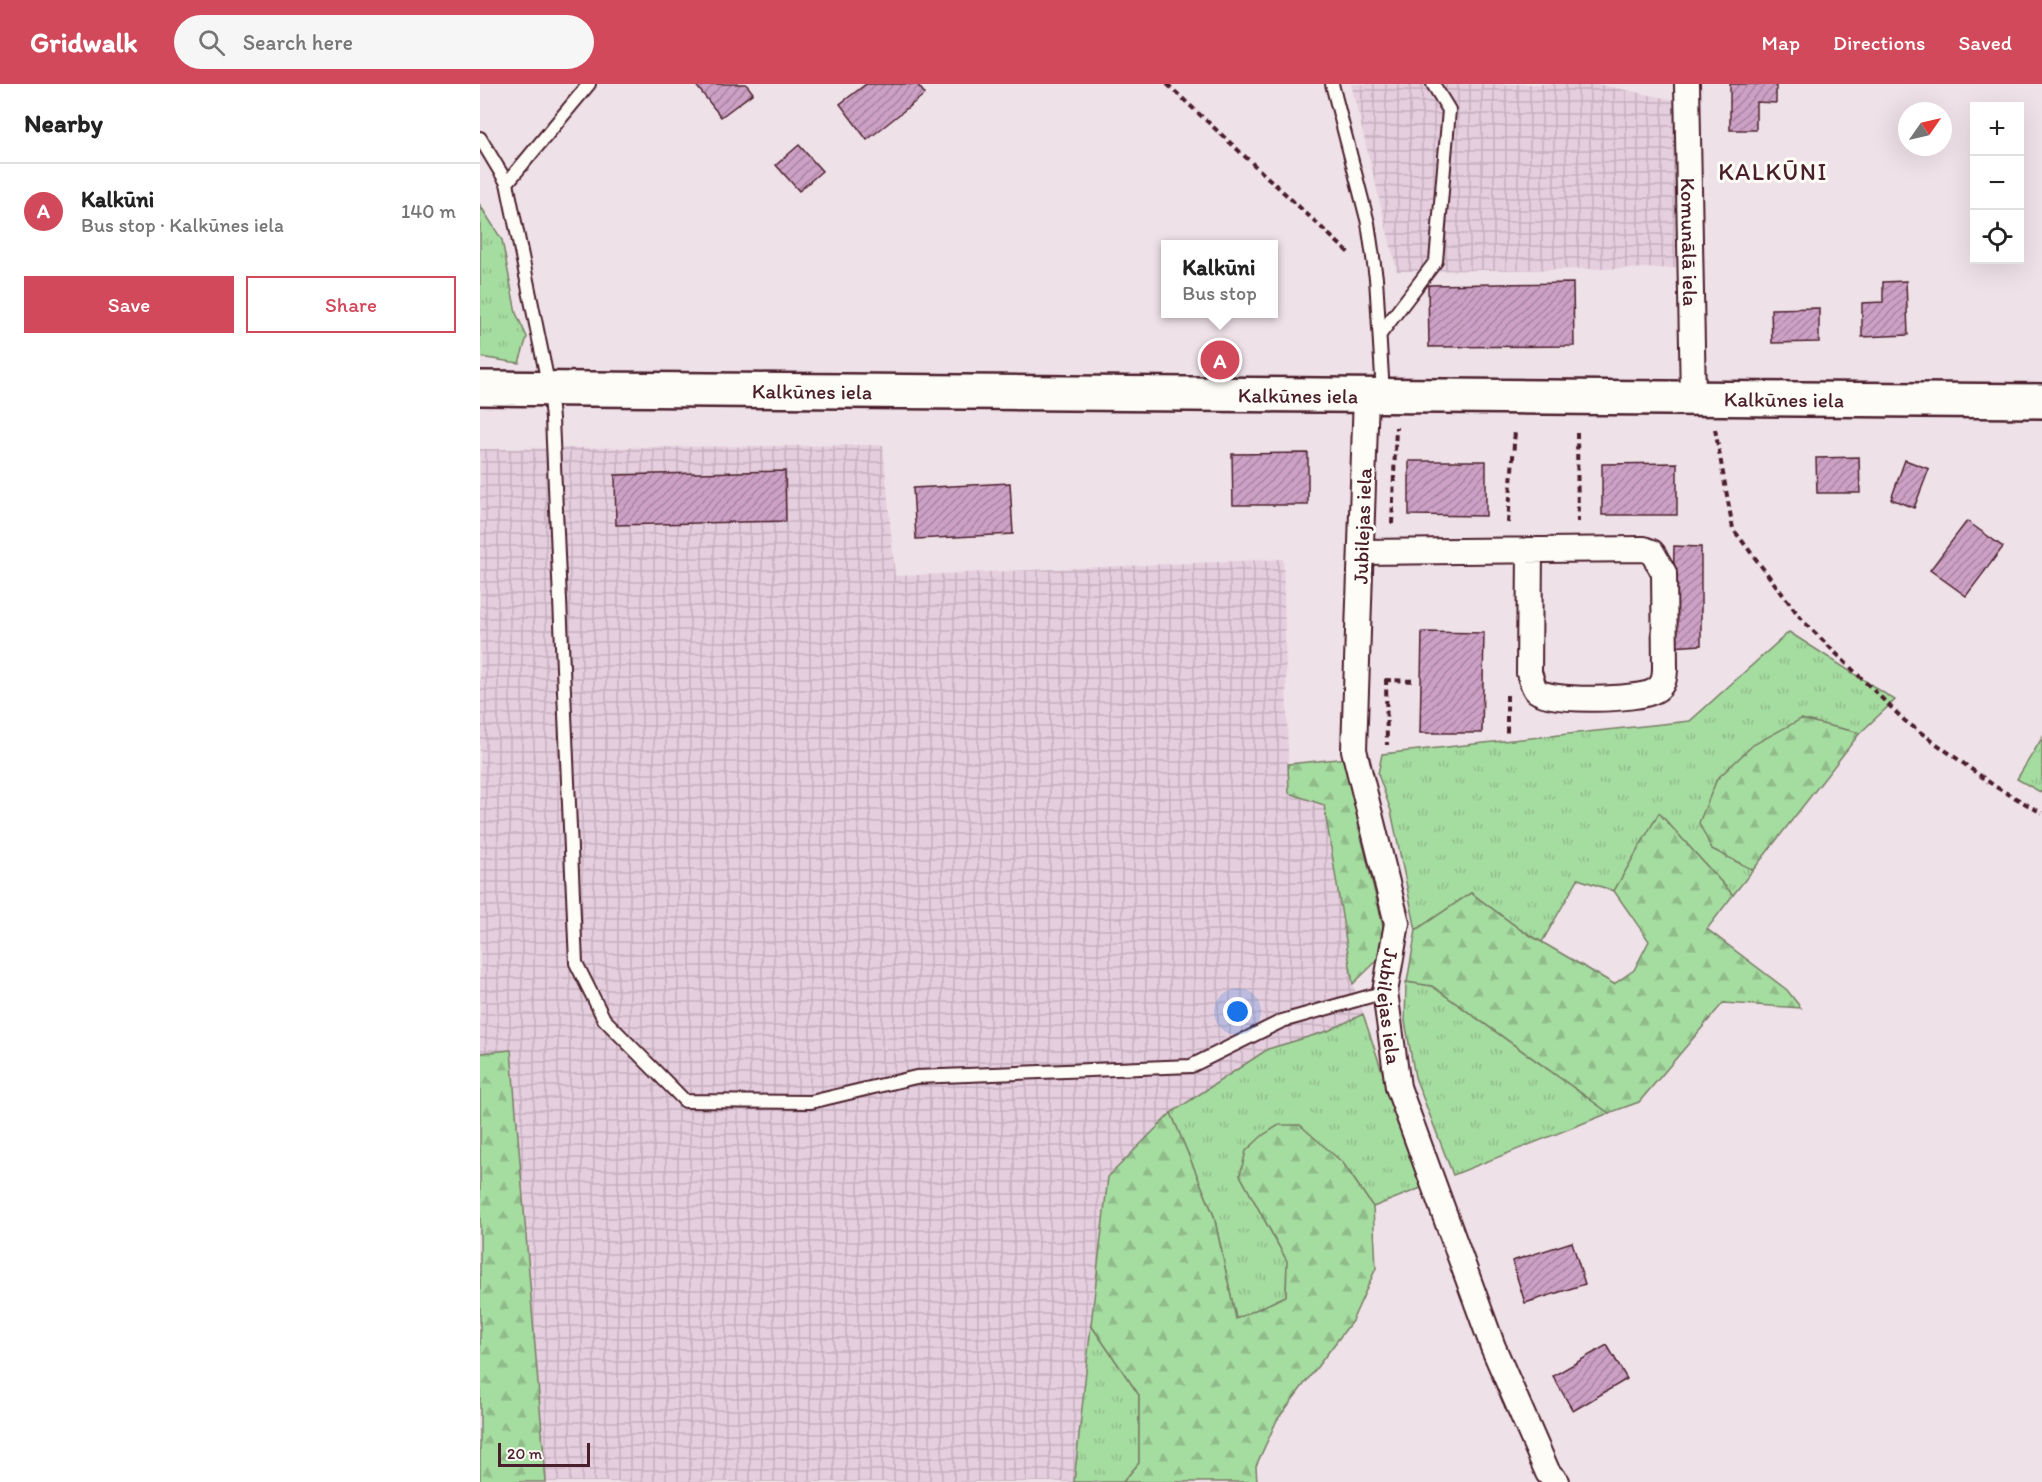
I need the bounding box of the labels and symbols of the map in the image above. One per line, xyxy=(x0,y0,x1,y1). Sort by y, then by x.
north arrow xyxy=(1898,102,1952,156)
district label: KALKŪNI xyxy=(1718,157,1828,186)
street label: Komunālā iela xyxy=(1676,177,1704,307)
pin: A xyxy=(1200,338,1240,382)
street label: Kalkūnes iela xyxy=(752,378,872,404)
street label: Kalkūnes iela xyxy=(1238,382,1358,408)
street label: Kalkūnes iela xyxy=(1724,386,1844,412)
street label: Jubilejas iela xyxy=(1347,467,1377,585)
street label: Jubilejas iela xyxy=(1373,947,1407,1066)
your location xyxy=(1223,997,1252,1026)
scale bar xyxy=(498,1440,590,1468)

